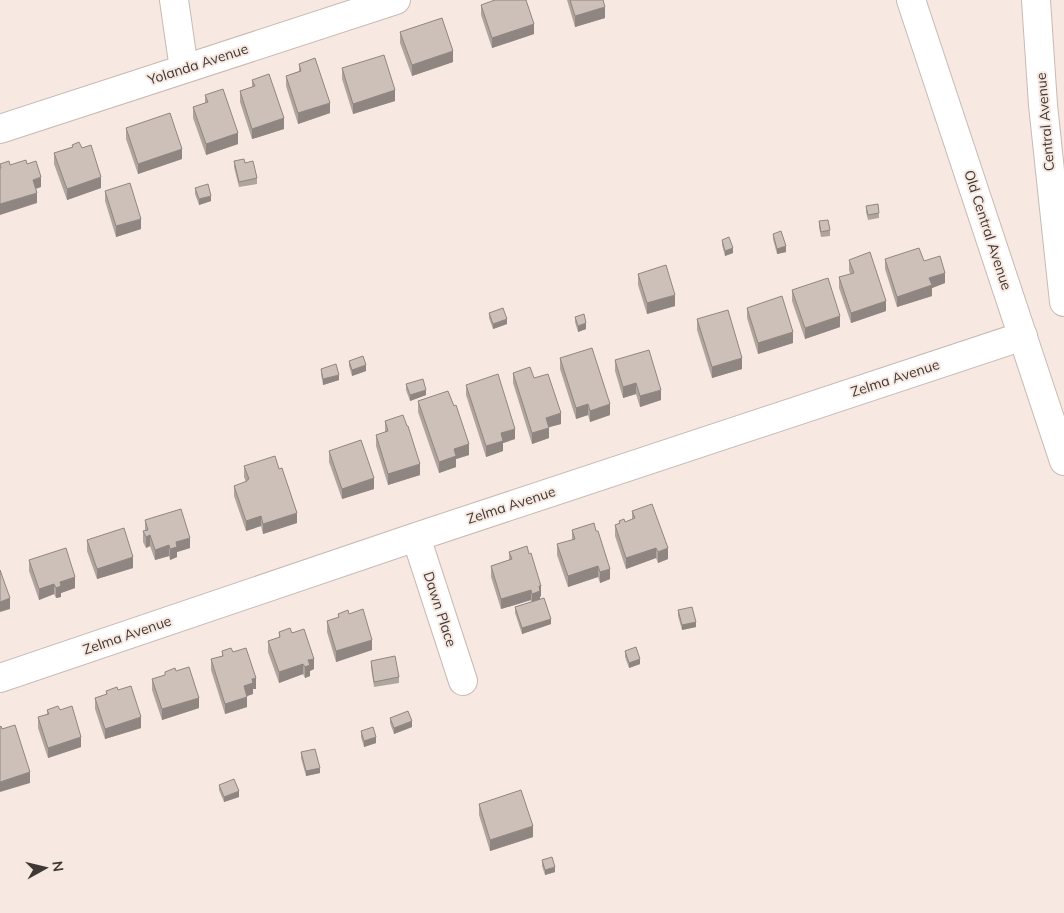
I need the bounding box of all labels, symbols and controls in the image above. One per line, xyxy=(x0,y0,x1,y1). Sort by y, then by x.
street label: Yolanda Avenue xyxy=(145,39,250,89)
street label: Central Avenue xyxy=(1032,72,1058,172)
street label: Old Central Avenue xyxy=(960,168,1016,292)
street label: Zelma Avenue xyxy=(848,355,942,401)
street label: Zelma Avenue xyxy=(464,482,558,528)
street label: Dawn Place xyxy=(419,569,461,649)
street label: Zelma Avenue xyxy=(80,611,174,659)
north arrow xyxy=(20,843,70,893)
text: N xyxy=(48,860,68,873)

